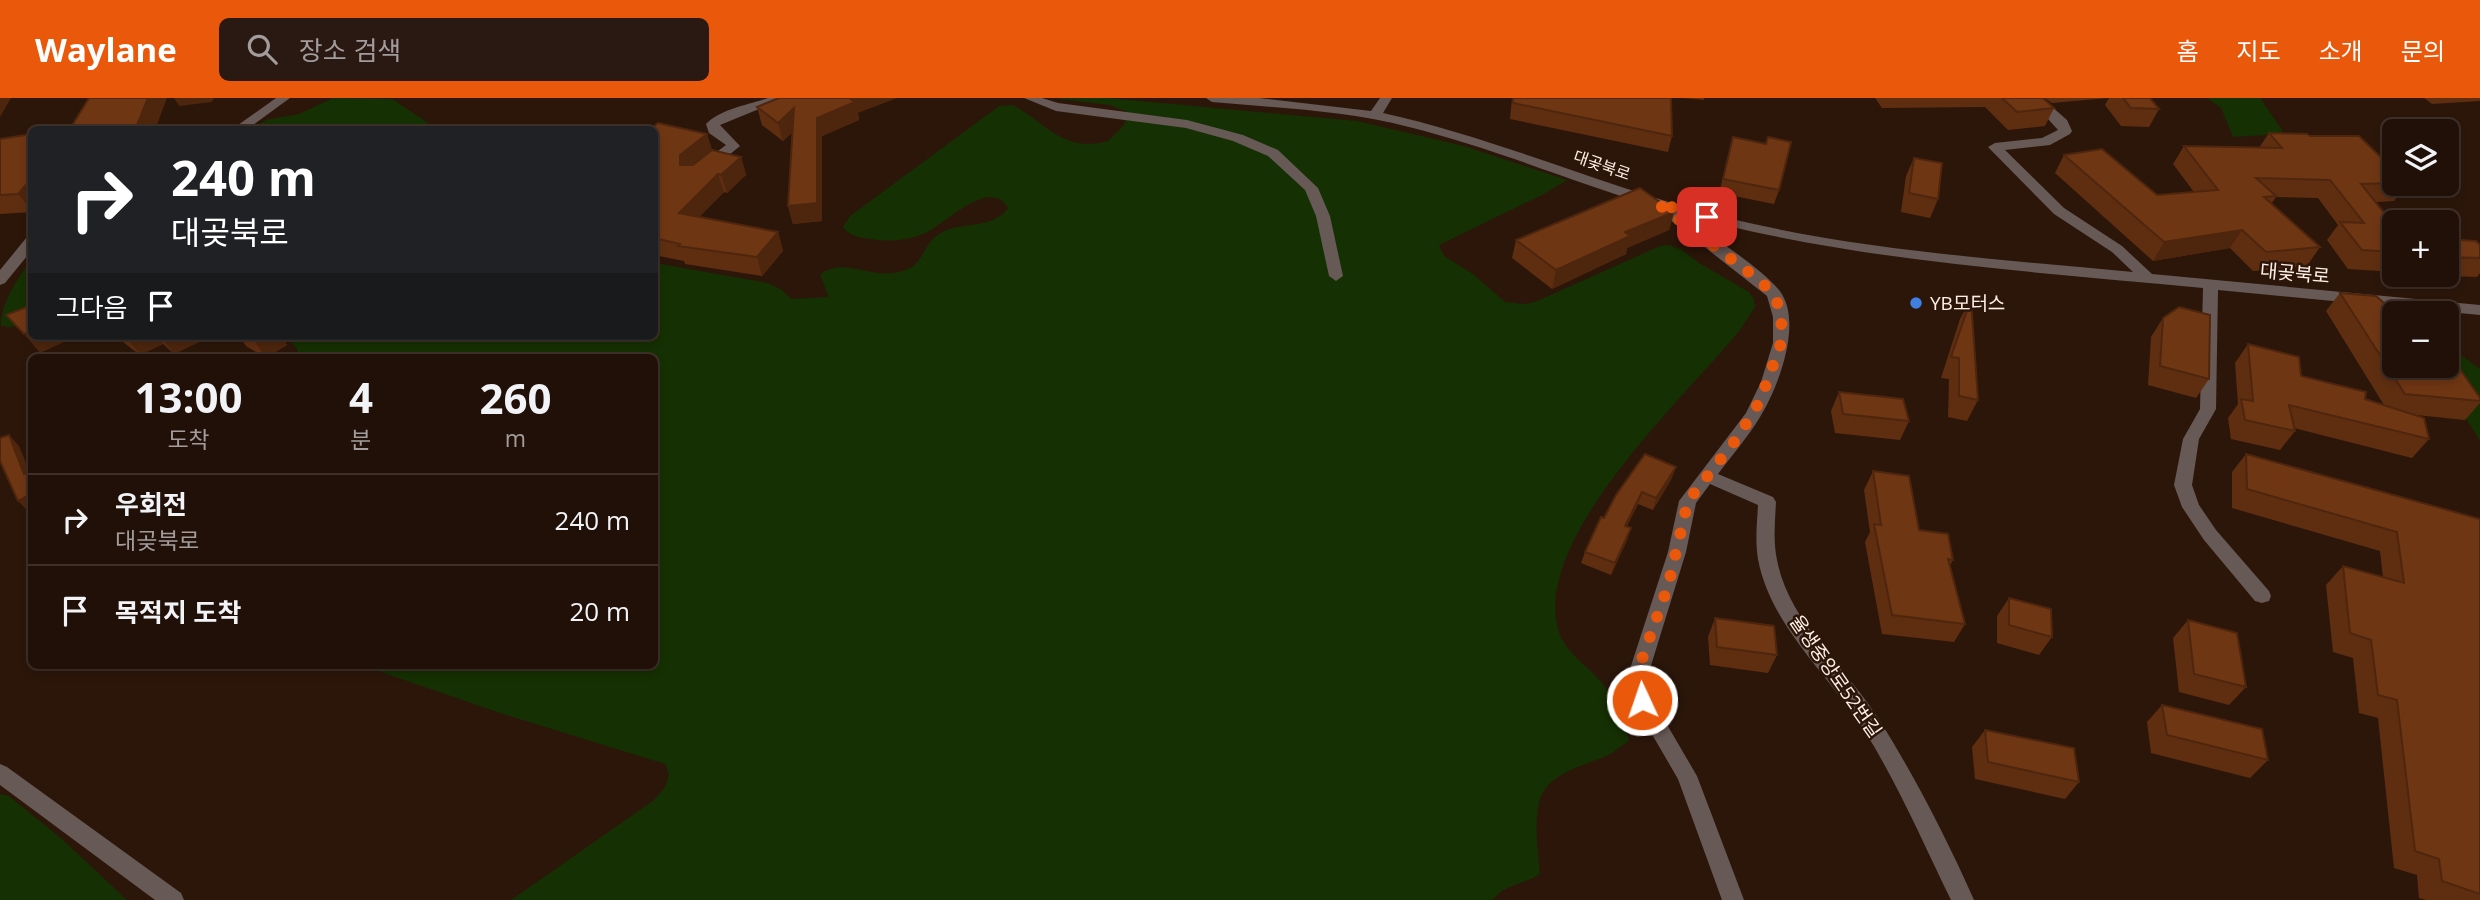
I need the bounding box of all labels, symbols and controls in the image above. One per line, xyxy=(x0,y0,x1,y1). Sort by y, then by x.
search box xyxy=(219,18,709,81)
text: Waylane xyxy=(35,27,177,72)
icon: search xyxy=(243,30,281,68)
text: 장소 검색 xyxy=(299,32,401,68)
text: 홈 xyxy=(2176,34,2198,67)
text: 지도 xyxy=(2236,34,2281,67)
text: 소개 xyxy=(2319,34,2363,67)
text: 문의 xyxy=(2401,34,2445,67)
map controls xyxy=(2382,119,2459,378)
button: layers xyxy=(2382,119,2459,196)
text: 240 m xyxy=(171,144,316,210)
street label: 대곶북로 xyxy=(1571,145,1634,185)
icon: right xyxy=(56,154,147,245)
pin xyxy=(1677,187,1737,247)
icon: arrive xyxy=(1688,198,1726,236)
text: 대곶북로 xyxy=(171,210,289,253)
button: + xyxy=(2382,210,2459,287)
street label: 대곶북로 xyxy=(2259,257,2331,289)
icon: arrive xyxy=(142,287,180,325)
text: 그다음 xyxy=(56,289,128,325)
place label: YB모터스 xyxy=(1930,290,2005,316)
marker: YB모터스 xyxy=(1908,295,1924,311)
button: − xyxy=(2382,301,2459,378)
text: 13:00 xyxy=(134,368,243,425)
text: 4 xyxy=(349,368,373,425)
text: 260 xyxy=(479,369,552,426)
text: m xyxy=(505,422,526,454)
text: 도착 xyxy=(167,423,210,455)
text: 분 xyxy=(350,423,372,455)
text: 우회전 xyxy=(115,486,187,522)
icon: right xyxy=(56,501,94,539)
text: 240 m xyxy=(555,502,630,538)
text: 대곶북로 xyxy=(115,524,200,556)
icon: arrive xyxy=(56,592,94,630)
text: 20 m xyxy=(569,593,630,629)
text: 목적지 도착 xyxy=(115,594,241,630)
street label: 율생중앙로52번길 xyxy=(1784,610,1888,742)
position arrow xyxy=(1605,663,1679,737)

